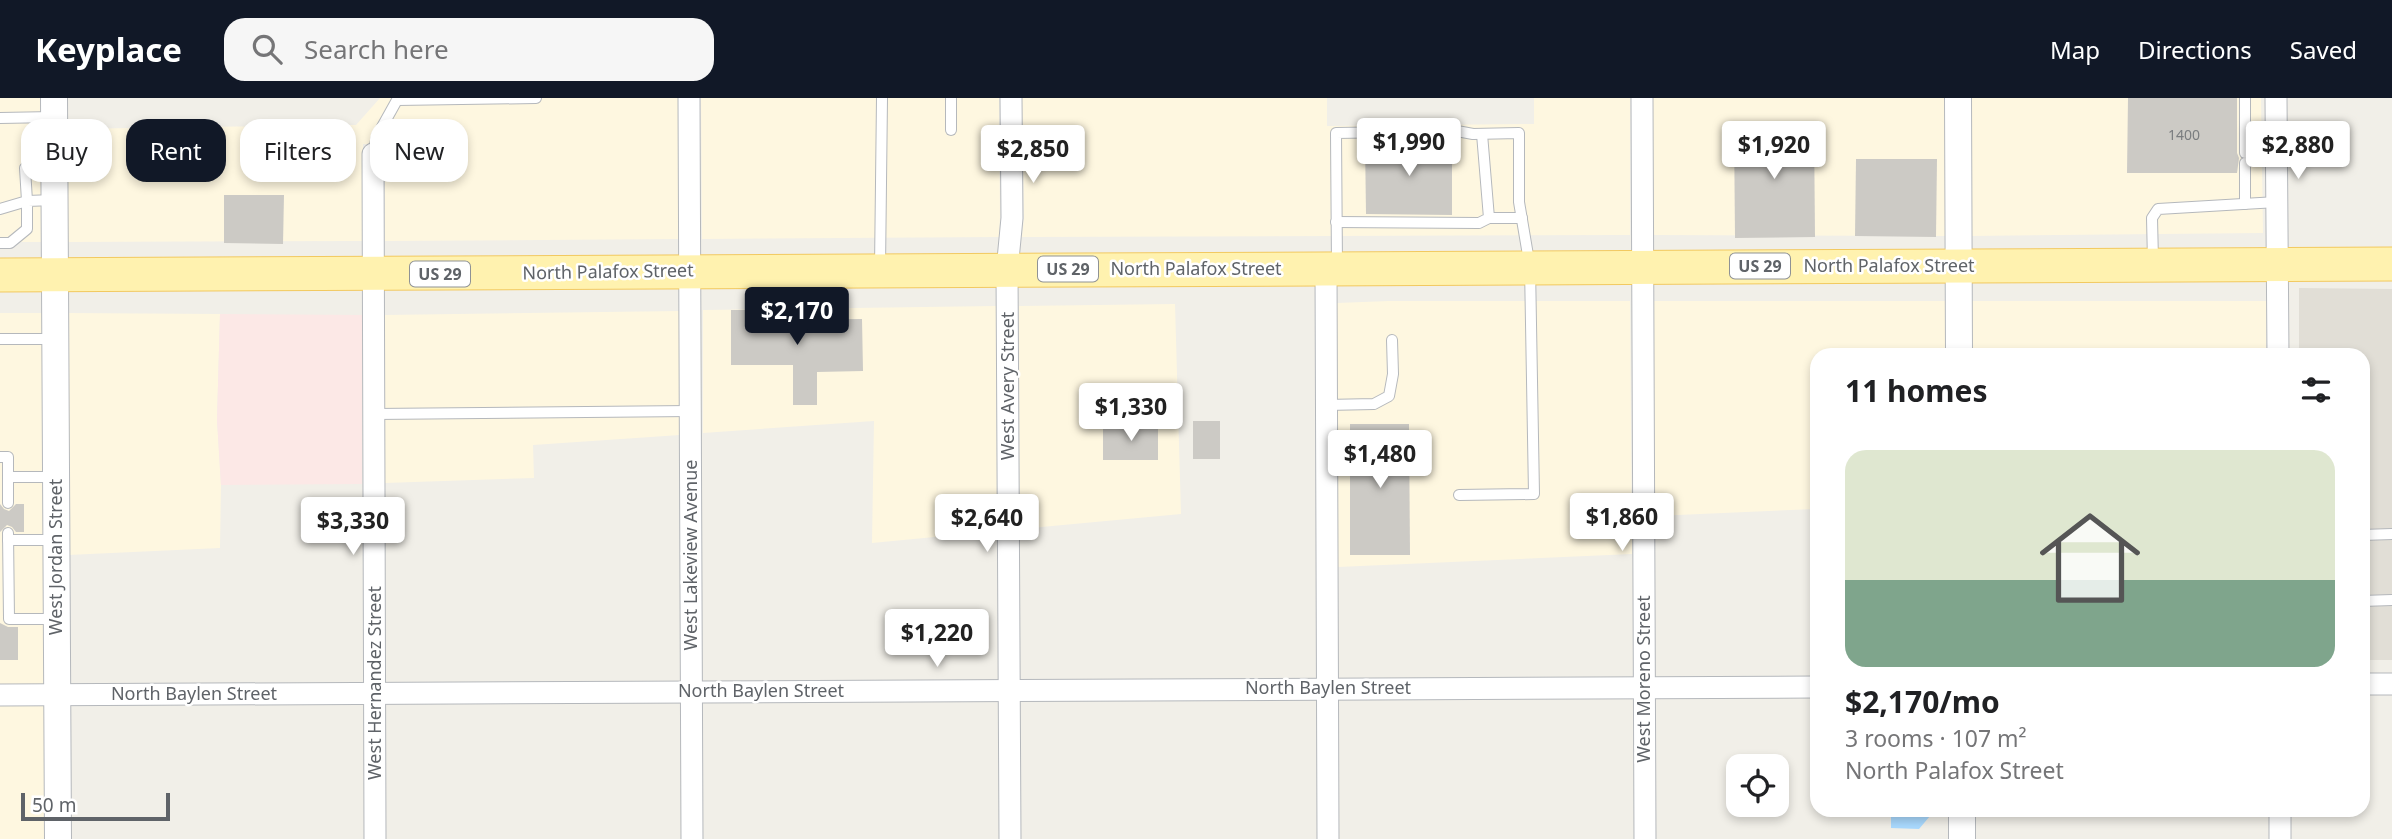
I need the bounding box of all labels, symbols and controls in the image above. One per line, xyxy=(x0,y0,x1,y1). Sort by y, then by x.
search box xyxy=(224,18,714,81)
text: Keyplace xyxy=(35,27,182,72)
icon: search xyxy=(248,30,286,68)
text: Search here xyxy=(304,31,449,67)
text: Map xyxy=(2050,33,2100,66)
text: Directions xyxy=(2138,33,2252,66)
text: Saved xyxy=(2290,33,2357,66)
pin: $1,990 xyxy=(1352,118,1466,178)
chip: Buy xyxy=(21,119,112,182)
chip: Rent xyxy=(126,119,226,182)
chip: Filters xyxy=(240,119,356,182)
chip: New xyxy=(370,119,468,182)
pin: $1,920 xyxy=(1717,122,1831,181)
pin: $2,880 xyxy=(2241,122,2355,181)
text: $1,990 xyxy=(1373,125,1445,157)
house number: 1400 xyxy=(2168,125,2200,144)
pin: $2,850 xyxy=(976,126,1090,185)
text: $1,920 xyxy=(1738,128,1810,160)
text: $2,880 xyxy=(2262,128,2334,160)
text: $2,850 xyxy=(997,132,1069,164)
street label: North Palafox Street xyxy=(1803,253,1975,277)
road number: US 29 xyxy=(1730,254,1790,278)
road number: US 29 xyxy=(1038,256,1098,281)
street label: North Palafox Street xyxy=(1110,256,1282,280)
street label: North Palafox Street xyxy=(522,257,694,284)
road number: US 29 xyxy=(410,262,470,286)
pin: $2,170 xyxy=(740,288,854,347)
text: $2,170 xyxy=(761,294,833,326)
street label: West Avery Street xyxy=(995,311,1019,460)
text: 11 homes xyxy=(1845,370,1988,411)
icon: filters xyxy=(2297,371,2335,409)
pin: $1,330 xyxy=(1074,384,1188,443)
text: $1,330 xyxy=(1095,390,1167,422)
pin: $1,480 xyxy=(1323,430,1437,490)
text: $1,480 xyxy=(1344,437,1416,469)
street label: West Lakeview Avenue xyxy=(678,460,702,650)
street label: West Jordan Street xyxy=(43,478,67,635)
pin: $2,640 xyxy=(930,494,1044,554)
pin: $1,860 xyxy=(1565,494,1679,553)
icon: home xyxy=(2027,495,2153,621)
pin: $3,330 xyxy=(296,498,410,557)
text: $1,860 xyxy=(1586,500,1658,532)
text: $2,640 xyxy=(951,501,1023,533)
text: $3,330 xyxy=(317,504,389,536)
street label: West Hernandez Street xyxy=(362,585,386,780)
street label: West Moreno Street xyxy=(1631,595,1655,763)
pin: $1,220 xyxy=(880,610,994,669)
text: $1,220 xyxy=(901,616,973,648)
street label: North Baylen Street xyxy=(1245,675,1412,699)
street label: North Baylen Street xyxy=(678,678,845,702)
street label: North Baylen Street xyxy=(111,681,278,705)
text: $2,170/mo xyxy=(1845,681,2000,722)
text: 3 rooms · 107 m² xyxy=(1845,722,2027,754)
map controls xyxy=(1726,754,1789,817)
button: locate xyxy=(1726,754,1789,817)
text: North Palafox Street xyxy=(1845,754,2064,786)
scale bar xyxy=(21,790,170,822)
text: 50 m xyxy=(32,792,76,818)

